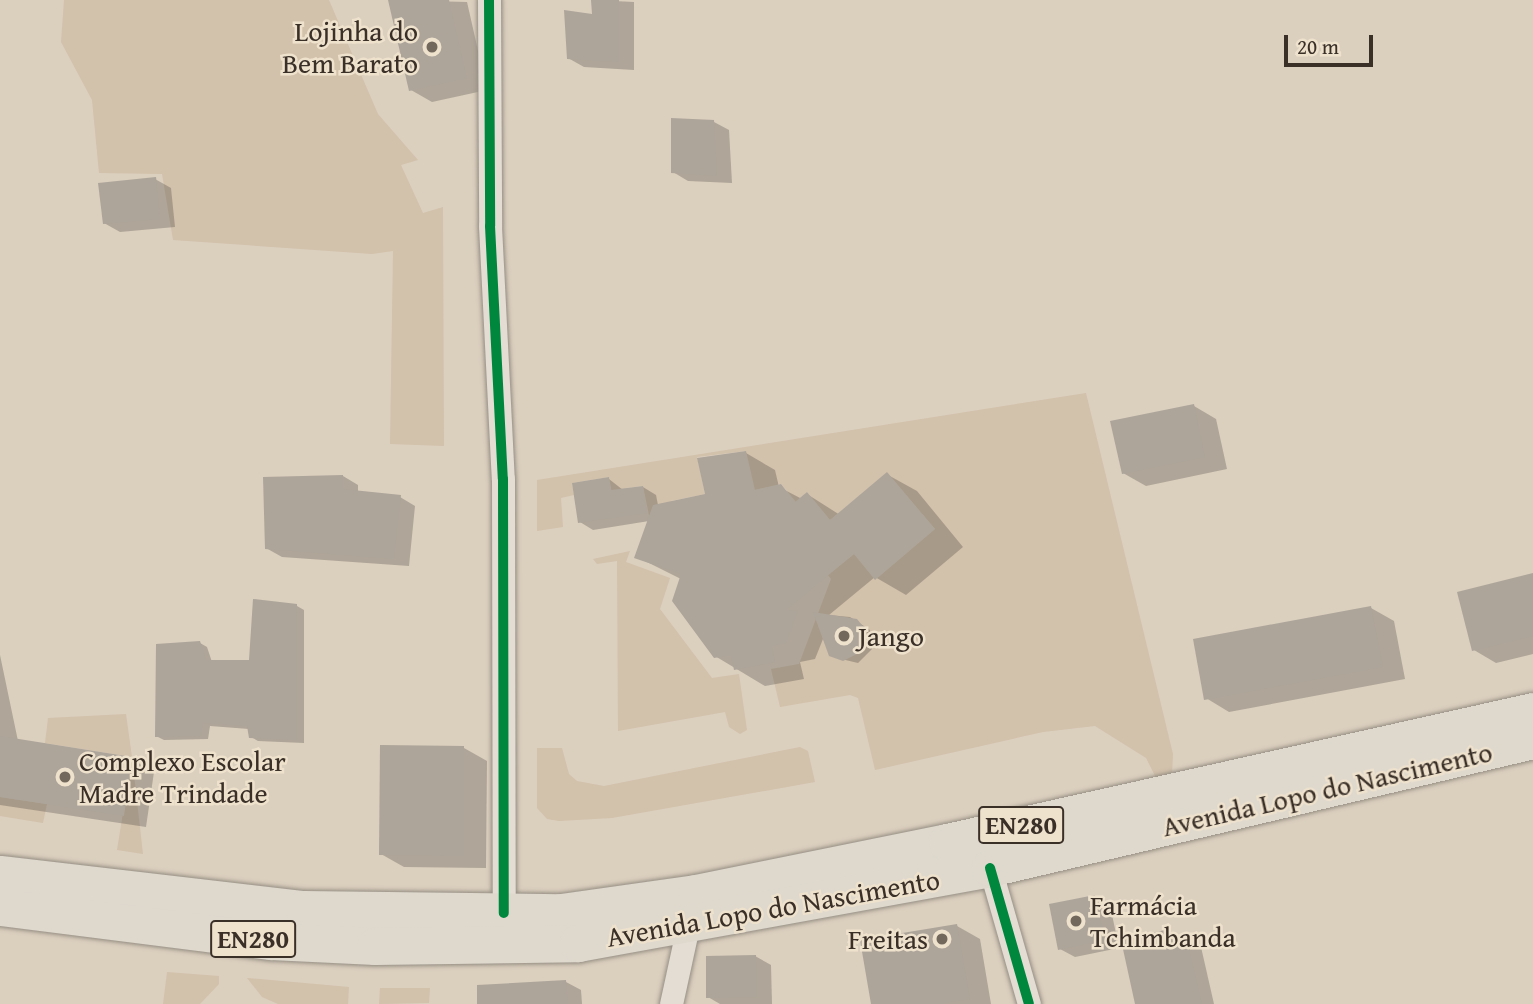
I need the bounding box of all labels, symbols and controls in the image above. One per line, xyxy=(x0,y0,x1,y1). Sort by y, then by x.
place label: Lojinha do Bem Barato xyxy=(282,14,418,80)
scale bar xyxy=(1288,21,1377,65)
text: 20 m xyxy=(1297,31,1339,62)
marker: Lojinha do Bem Barato xyxy=(424,39,440,55)
place label: Jango xyxy=(858,619,924,653)
marker: Jango xyxy=(836,628,852,644)
street label: Avenida Lopo do Nascimento xyxy=(1159,735,1495,843)
place label: Complexo Escolar Madre Trindade xyxy=(79,744,286,810)
marker: Complexo Escolar Madre Trindade xyxy=(57,769,73,785)
road number: EN280 xyxy=(977,803,1065,848)
street label: Avenida Lopo do Nascimento xyxy=(604,862,942,954)
place label: Farmácia Tchimbanda xyxy=(1090,888,1236,954)
marker: Farmácia Tchimbanda xyxy=(1068,913,1084,929)
road number: EN280 xyxy=(209,916,297,962)
place label: Freitas xyxy=(848,922,928,956)
marker: Freitas xyxy=(934,931,950,947)

